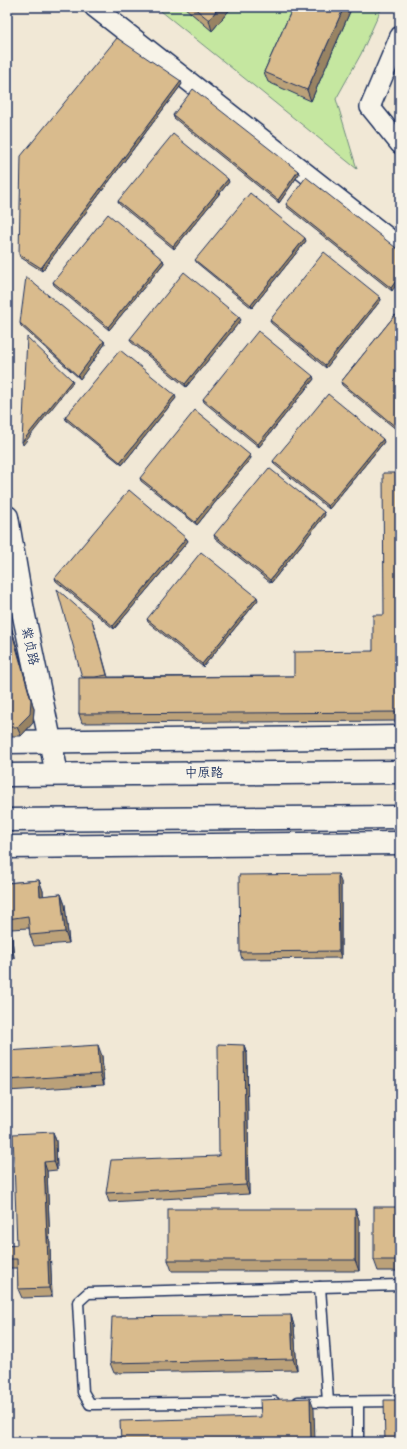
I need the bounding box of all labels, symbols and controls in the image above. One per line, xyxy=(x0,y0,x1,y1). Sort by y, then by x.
street label: 紫贞路 xyxy=(17,625,43,667)
street label: 中原路 xyxy=(184,764,224,782)

